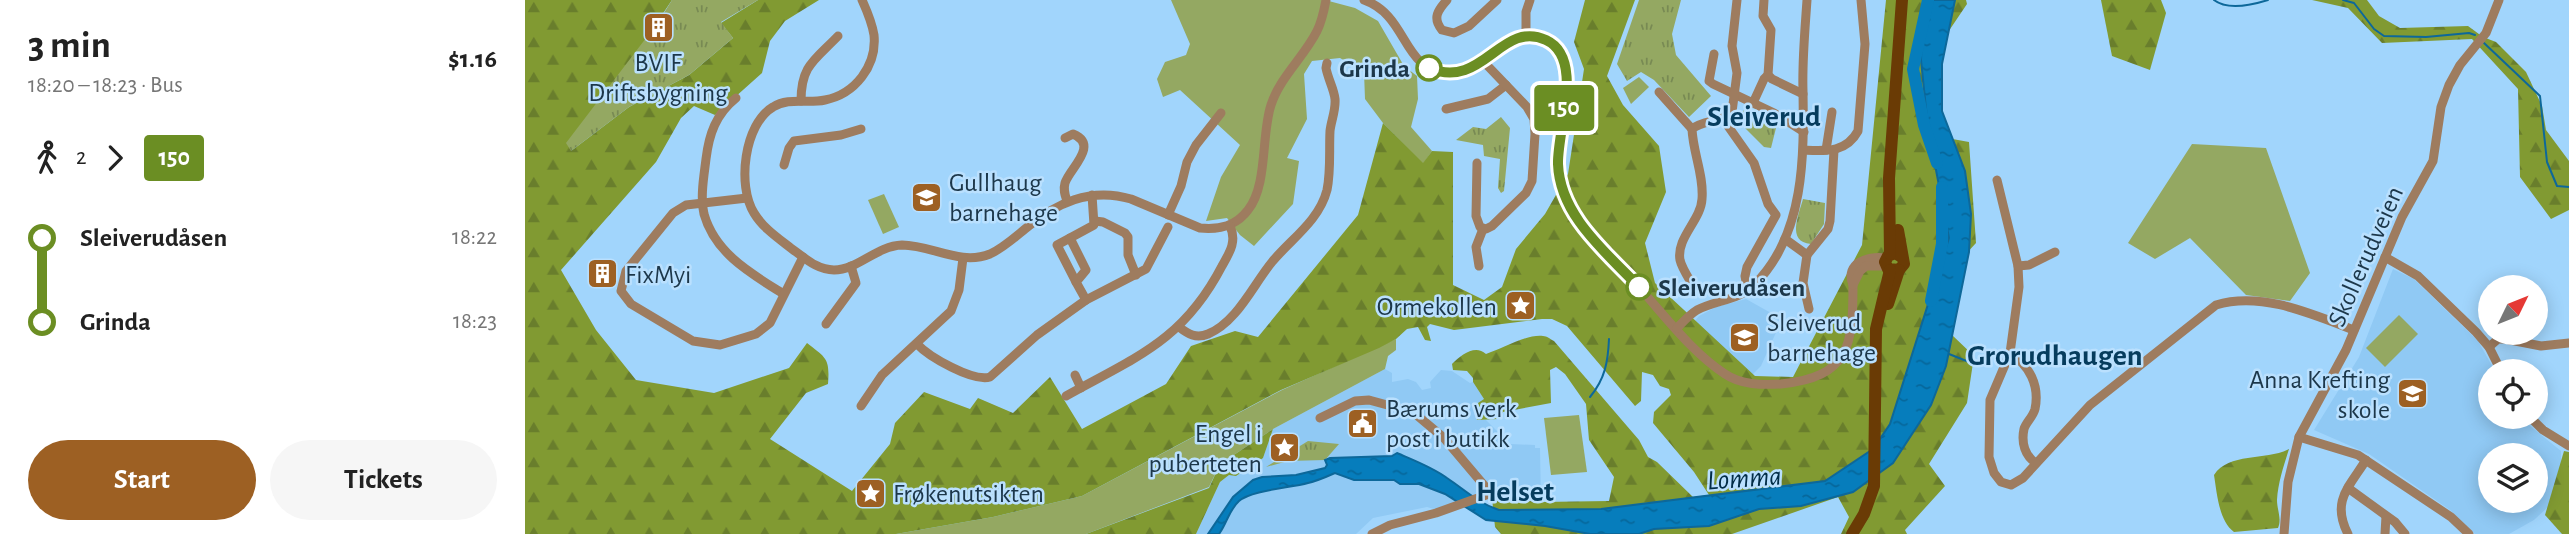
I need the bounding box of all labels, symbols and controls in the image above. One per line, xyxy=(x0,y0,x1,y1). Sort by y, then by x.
building icon: BVIF Driftsbygning xyxy=(641,10,675,44)
text: 3 min xyxy=(28,27,111,65)
text: $1.16 xyxy=(448,46,497,72)
place label: BVIF Driftsbygning xyxy=(588,50,728,106)
marker: Grinda xyxy=(1416,55,1442,81)
place label: Grinda xyxy=(1339,56,1410,82)
text: 18:20 – 18:23 · Bus xyxy=(28,74,183,97)
line badge: 150 xyxy=(1524,85,1604,131)
text: 150 xyxy=(1548,96,1580,120)
district label: Sleiverud xyxy=(1707,102,1821,132)
icon: walk xyxy=(28,139,66,177)
icon: forward xyxy=(96,139,134,177)
text: 2 xyxy=(76,146,86,169)
text: 150 xyxy=(158,146,190,170)
place label: Gullhaug barnehage xyxy=(949,170,1058,226)
school or university icon: Gullhaug barnehage xyxy=(909,180,943,214)
street label: Skollerudveien xyxy=(2323,182,2408,330)
text: Sleiverudåsen xyxy=(80,225,227,251)
text: 18:22 xyxy=(452,226,497,249)
building icon: FixMyi xyxy=(585,257,619,291)
place label: FixMyi xyxy=(625,262,691,288)
marker: Sleiverudåsen xyxy=(1626,274,1652,300)
place label: Sleiverudåsen xyxy=(1658,275,1805,301)
north arrow xyxy=(2478,275,2548,345)
map controls xyxy=(2478,275,2548,513)
place icon: Ormekollen xyxy=(1503,289,1537,323)
place label: Ormekollen xyxy=(1377,294,1497,320)
text: Grinda xyxy=(80,309,151,335)
text: 18:23 xyxy=(453,310,497,333)
place label: Sleiverud barnehage xyxy=(1767,310,1876,366)
school or university icon: Sleiverud barnehage xyxy=(1727,320,1761,354)
district label: Grorudhaugen xyxy=(1967,341,2143,371)
button: locate xyxy=(2478,359,2548,429)
place label: Anna Krefting skole xyxy=(2249,367,2390,423)
school or university icon: Anna Krefting skole xyxy=(2396,377,2430,411)
place label: Bærums verk post i butikk xyxy=(1386,396,1517,452)
public building icon: Bærums verk post i butikk xyxy=(1346,406,1380,440)
place label: Engel i puberteten xyxy=(1149,421,1262,477)
place icon: Engel i puberteten xyxy=(1268,431,1302,465)
button: Start xyxy=(28,440,256,520)
button: Tickets xyxy=(270,440,497,520)
button: layers xyxy=(2478,443,2548,513)
water label: Lomma xyxy=(1706,462,1782,496)
place icon: Frøkenutsikten xyxy=(853,476,887,510)
district label: Helset xyxy=(1476,477,1554,507)
place label: Frøkenutsikten xyxy=(893,481,1044,507)

